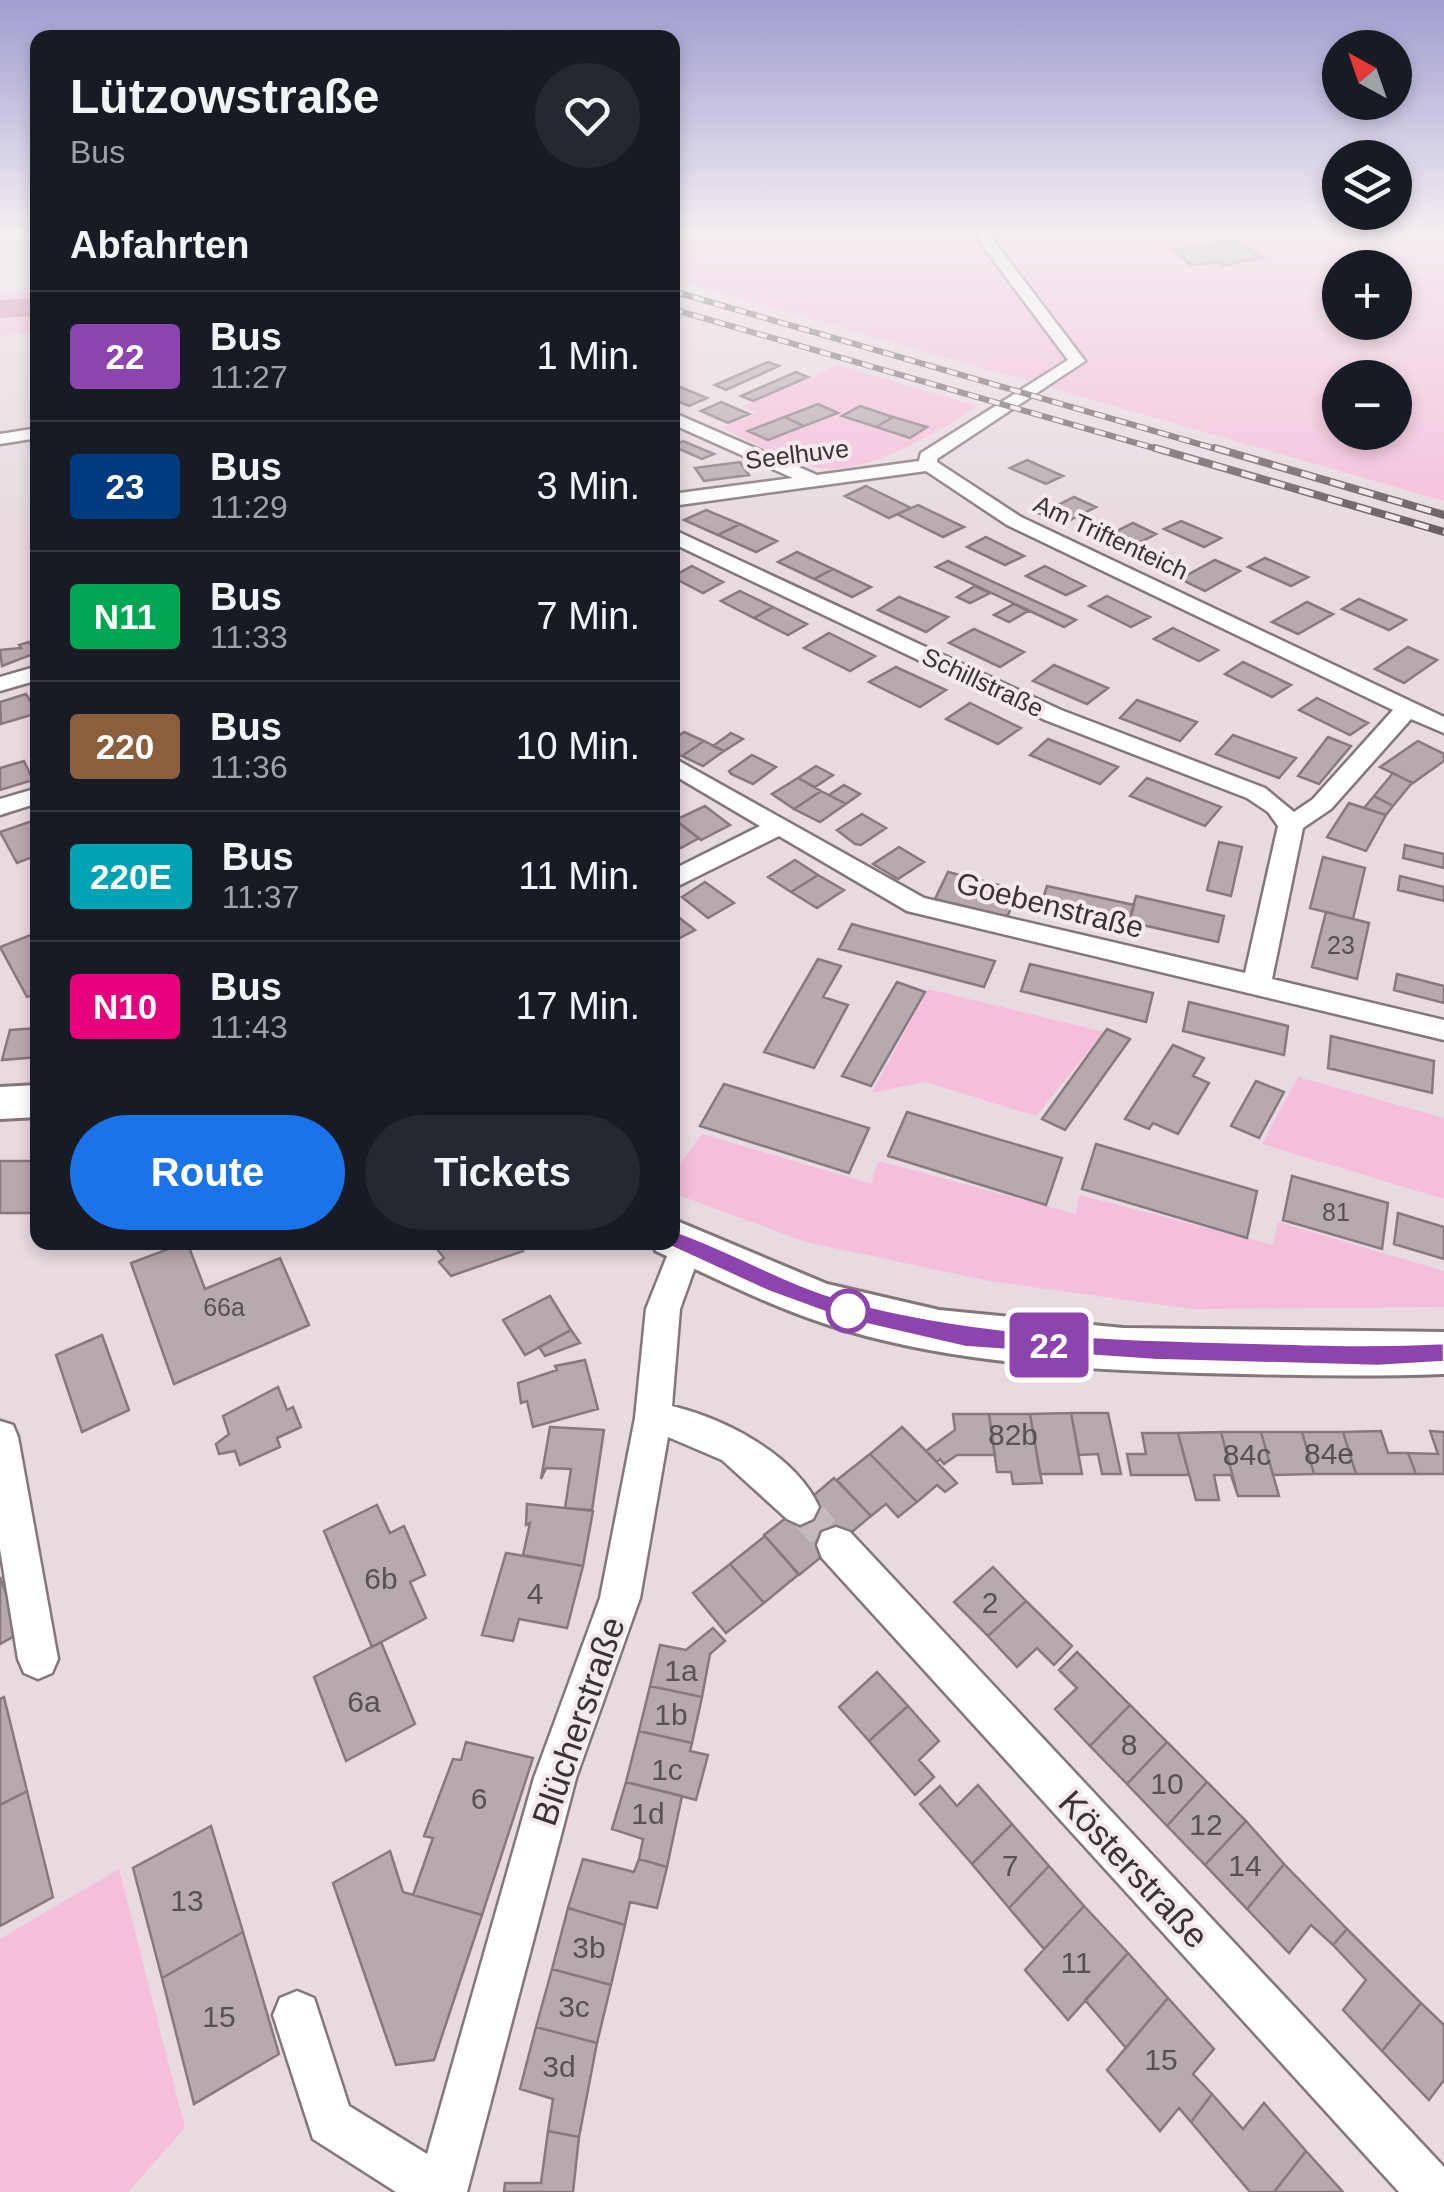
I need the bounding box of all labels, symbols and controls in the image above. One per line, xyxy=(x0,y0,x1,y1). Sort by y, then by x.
north arrow xyxy=(1322,30,1412,120)
map controls xyxy=(1322,30,1412,450)
button: heart xyxy=(535,63,640,168)
text: Lützowstraße xyxy=(70,70,379,123)
text: Bus xyxy=(70,134,125,170)
button: layers xyxy=(1322,140,1412,230)
text: Abfahrten xyxy=(70,224,249,266)
button: + xyxy=(1322,250,1412,340)
text: Bus xyxy=(210,316,282,358)
text: 1 Min. xyxy=(537,335,640,377)
text: 22 xyxy=(106,337,144,376)
text: 11:27 xyxy=(210,359,288,395)
button: − xyxy=(1322,360,1412,450)
street label: Seelhuve xyxy=(744,434,850,474)
text: Bus xyxy=(210,446,282,488)
text: 3 Min. xyxy=(537,465,640,507)
text: 23 xyxy=(106,467,144,506)
text: 11:29 xyxy=(210,489,288,525)
street label: Am Triftenteich xyxy=(1030,489,1192,585)
text: Bus xyxy=(210,576,282,618)
text: 7 Min. xyxy=(537,595,640,637)
text: N11 xyxy=(94,597,156,636)
text: 11:33 xyxy=(210,619,288,655)
street label: Schillstraße xyxy=(918,642,1048,722)
text: Bus xyxy=(210,706,282,748)
text: 10 Min. xyxy=(515,725,640,767)
text: 220 xyxy=(96,727,154,766)
text: 11:36 xyxy=(210,749,288,785)
text: Bus xyxy=(222,836,294,878)
text: 11 Min. xyxy=(518,855,640,897)
text: 220E xyxy=(90,857,172,896)
street label: Goebenstraße xyxy=(953,866,1147,944)
text: 11:37 xyxy=(222,879,299,915)
house number: 23 xyxy=(1327,931,1355,959)
text: Bus xyxy=(210,966,282,1008)
text: 17 Min. xyxy=(515,985,640,1027)
text: N10 xyxy=(93,987,157,1026)
text: 11:43 xyxy=(210,1009,288,1045)
button: Route xyxy=(70,1115,345,1230)
button: Tickets xyxy=(365,1115,640,1230)
house number: 81 xyxy=(1322,1198,1350,1226)
unlabelled marker xyxy=(827,1290,869,1332)
house number: 66a xyxy=(203,1293,245,1321)
line badge: 22 xyxy=(1004,1312,1094,1378)
text: 22 xyxy=(1030,1326,1068,1365)
house number: 82b xyxy=(988,1418,1038,1451)
house number: 84e xyxy=(1304,1437,1354,1470)
house number: 84c xyxy=(1223,1438,1271,1471)
house number: 6b xyxy=(364,1562,398,1595)
house number: 4 xyxy=(527,1577,543,1610)
house number: 2 xyxy=(982,1586,998,1619)
street label: Blücherstraße xyxy=(524,1612,632,1830)
house number: 1a xyxy=(664,1654,698,1687)
house number: 6a xyxy=(347,1685,381,1718)
house number: 1b xyxy=(654,1698,688,1731)
house number: 8 xyxy=(1121,1728,1137,1761)
house number: 1c xyxy=(651,1753,683,1786)
house number: 10 xyxy=(1150,1767,1184,1800)
house number: 6 xyxy=(471,1782,487,1815)
street label: Kösterstraße xyxy=(1051,1782,1217,1956)
house number: 1d xyxy=(631,1797,665,1830)
house number: 12 xyxy=(1189,1808,1223,1841)
house number: 7 xyxy=(1002,1849,1018,1882)
house number: 14 xyxy=(1228,1849,1262,1882)
house number: 13 xyxy=(170,1884,204,1917)
house number: 3b xyxy=(572,1931,606,1964)
house number: 11 xyxy=(1060,1946,1092,1979)
house number: 3c xyxy=(558,1990,590,2023)
house number: 15 xyxy=(202,2000,236,2033)
house number: 15 xyxy=(1144,2043,1178,2076)
house number: 3d xyxy=(542,2050,576,2083)

